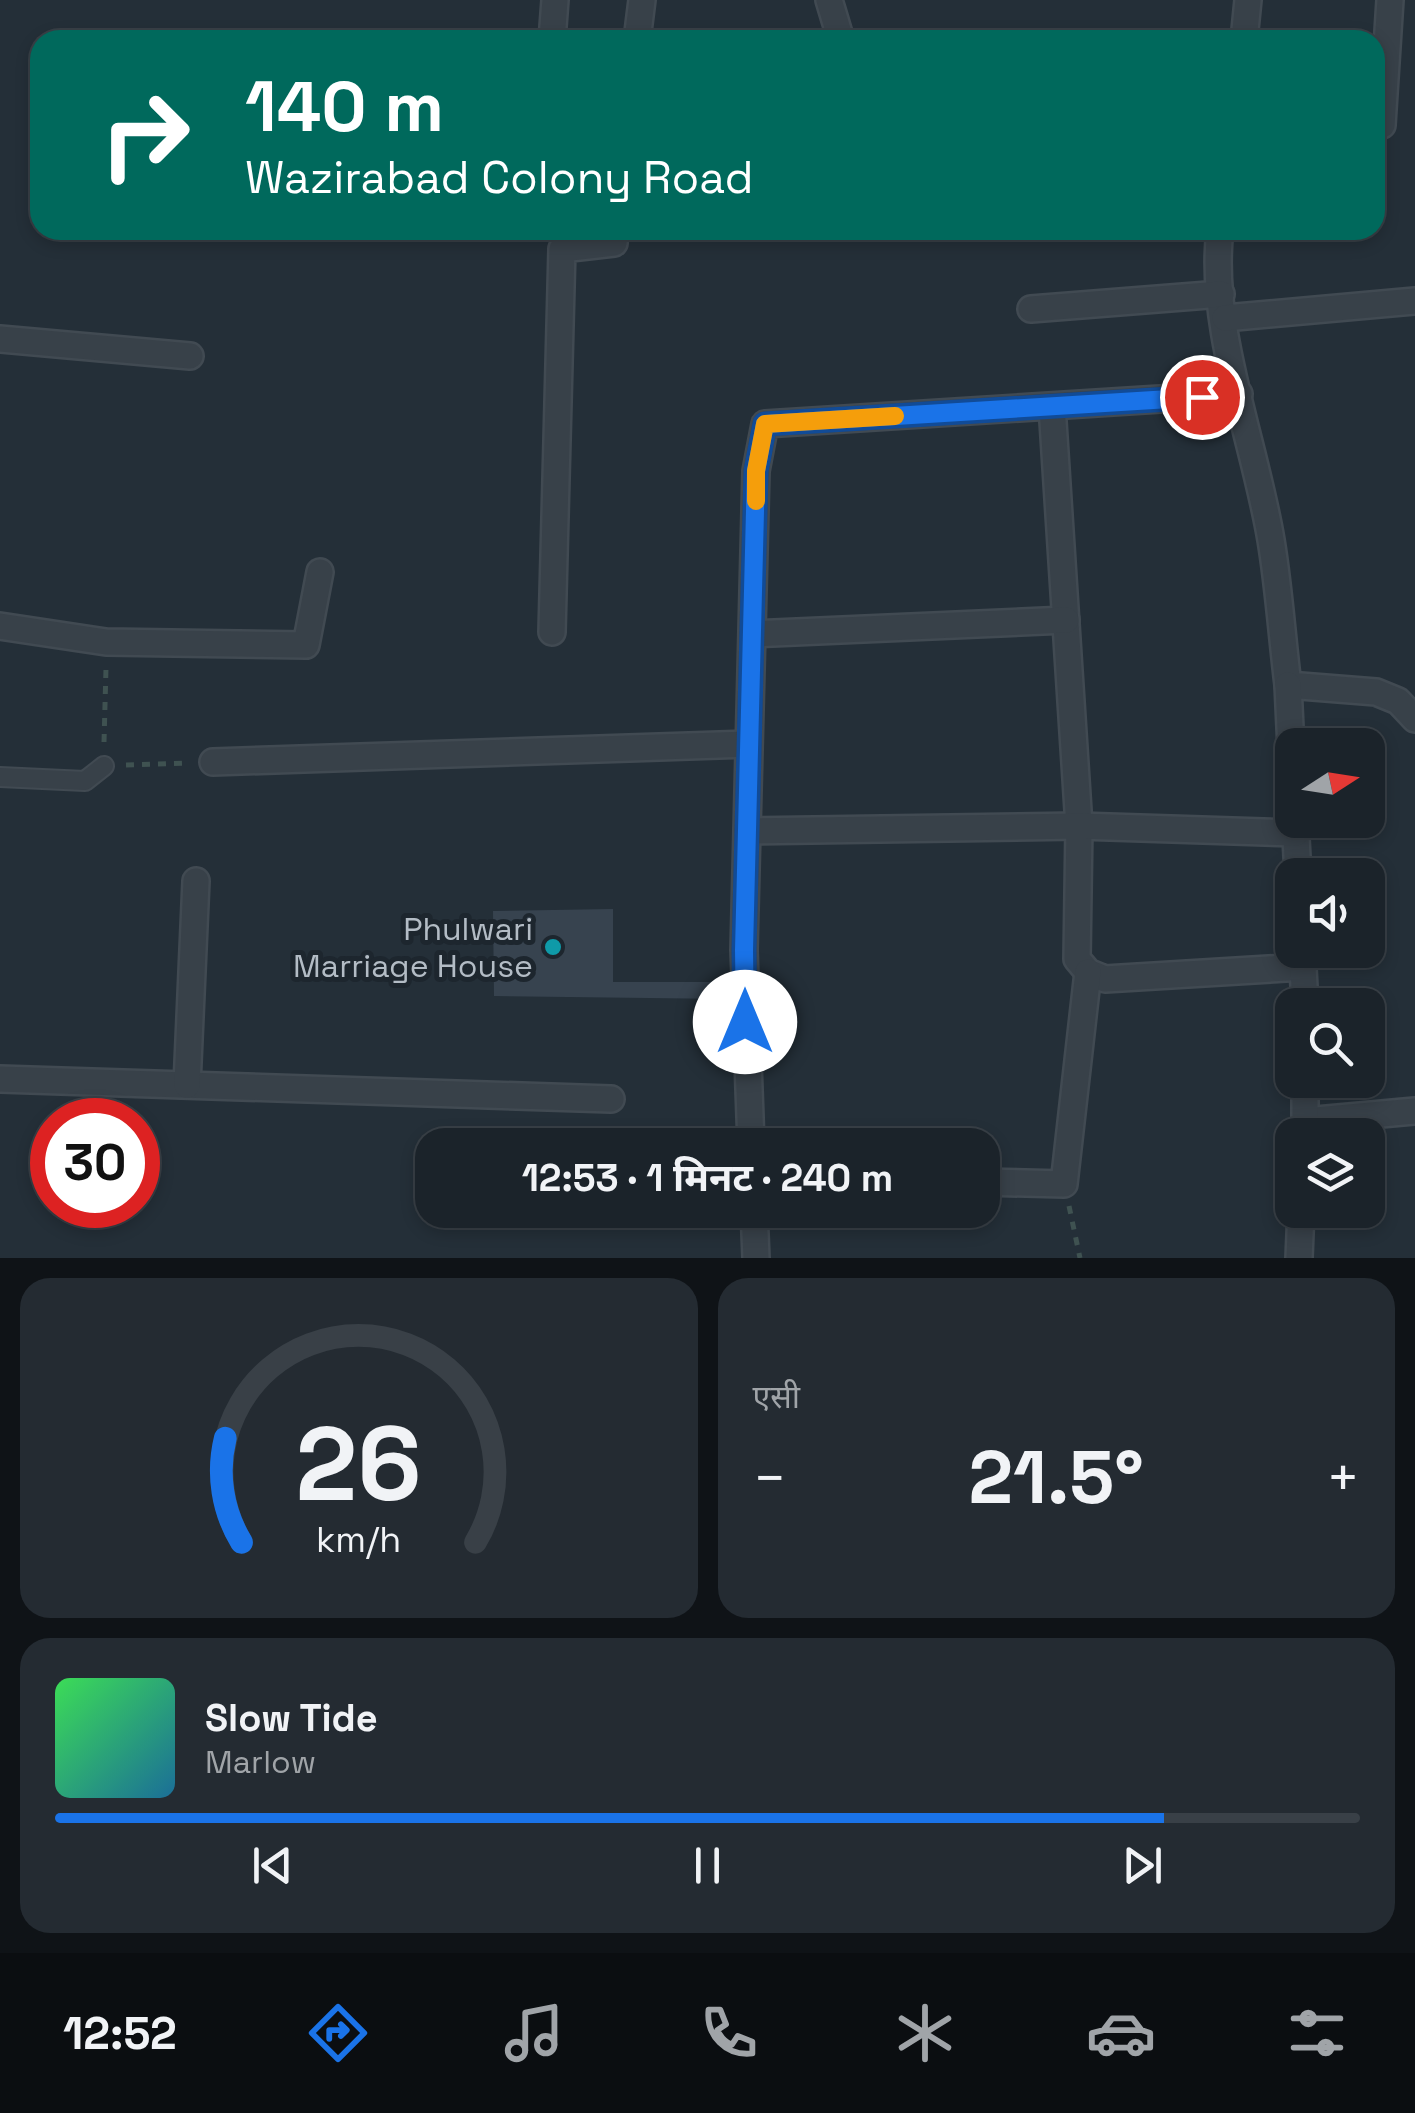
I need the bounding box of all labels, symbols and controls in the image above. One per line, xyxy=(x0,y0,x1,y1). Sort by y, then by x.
text: 140 m xyxy=(245,62,444,151)
icon: right xyxy=(80,70,210,200)
text: Wazirabad Colony Road xyxy=(245,149,753,206)
pin xyxy=(1160,355,1245,440)
icon: arrive xyxy=(1175,370,1230,425)
north arrow xyxy=(1275,728,1385,838)
map controls xyxy=(1275,728,1385,1228)
button: sound xyxy=(1275,858,1385,968)
place label: Phulwari Marriage House xyxy=(293,909,533,986)
marker: Phulwari Marriage House xyxy=(542,936,564,958)
position arrow xyxy=(693,970,797,1074)
button: search xyxy=(1275,988,1385,1098)
speed limit sign: 30 xyxy=(30,1098,160,1228)
button: layers xyxy=(1275,1118,1385,1228)
text: 12:53 · 1 मिनट · 240 m xyxy=(522,1154,893,1202)
text: एसी xyxy=(753,1377,800,1417)
text: 26 xyxy=(296,1398,422,1530)
text: 21.5° xyxy=(969,1429,1144,1525)
text: − xyxy=(753,1443,787,1513)
text: + xyxy=(1326,1443,1360,1513)
text: km/h xyxy=(316,1517,401,1562)
text: Slow Tide xyxy=(205,1694,378,1742)
text: Marlow xyxy=(205,1742,316,1782)
icon: previous xyxy=(245,1838,300,1893)
icon: pause xyxy=(680,1838,735,1893)
icon: next xyxy=(1115,1838,1170,1893)
icon: directions xyxy=(303,1998,373,2068)
icon: music xyxy=(499,1998,569,2068)
icon: phone xyxy=(694,1998,764,2068)
icon: climate xyxy=(890,1998,960,2068)
icon: car xyxy=(1086,1998,1156,2068)
icon: filters xyxy=(1282,1998,1352,2068)
text: 12:52 xyxy=(63,2005,177,2062)

